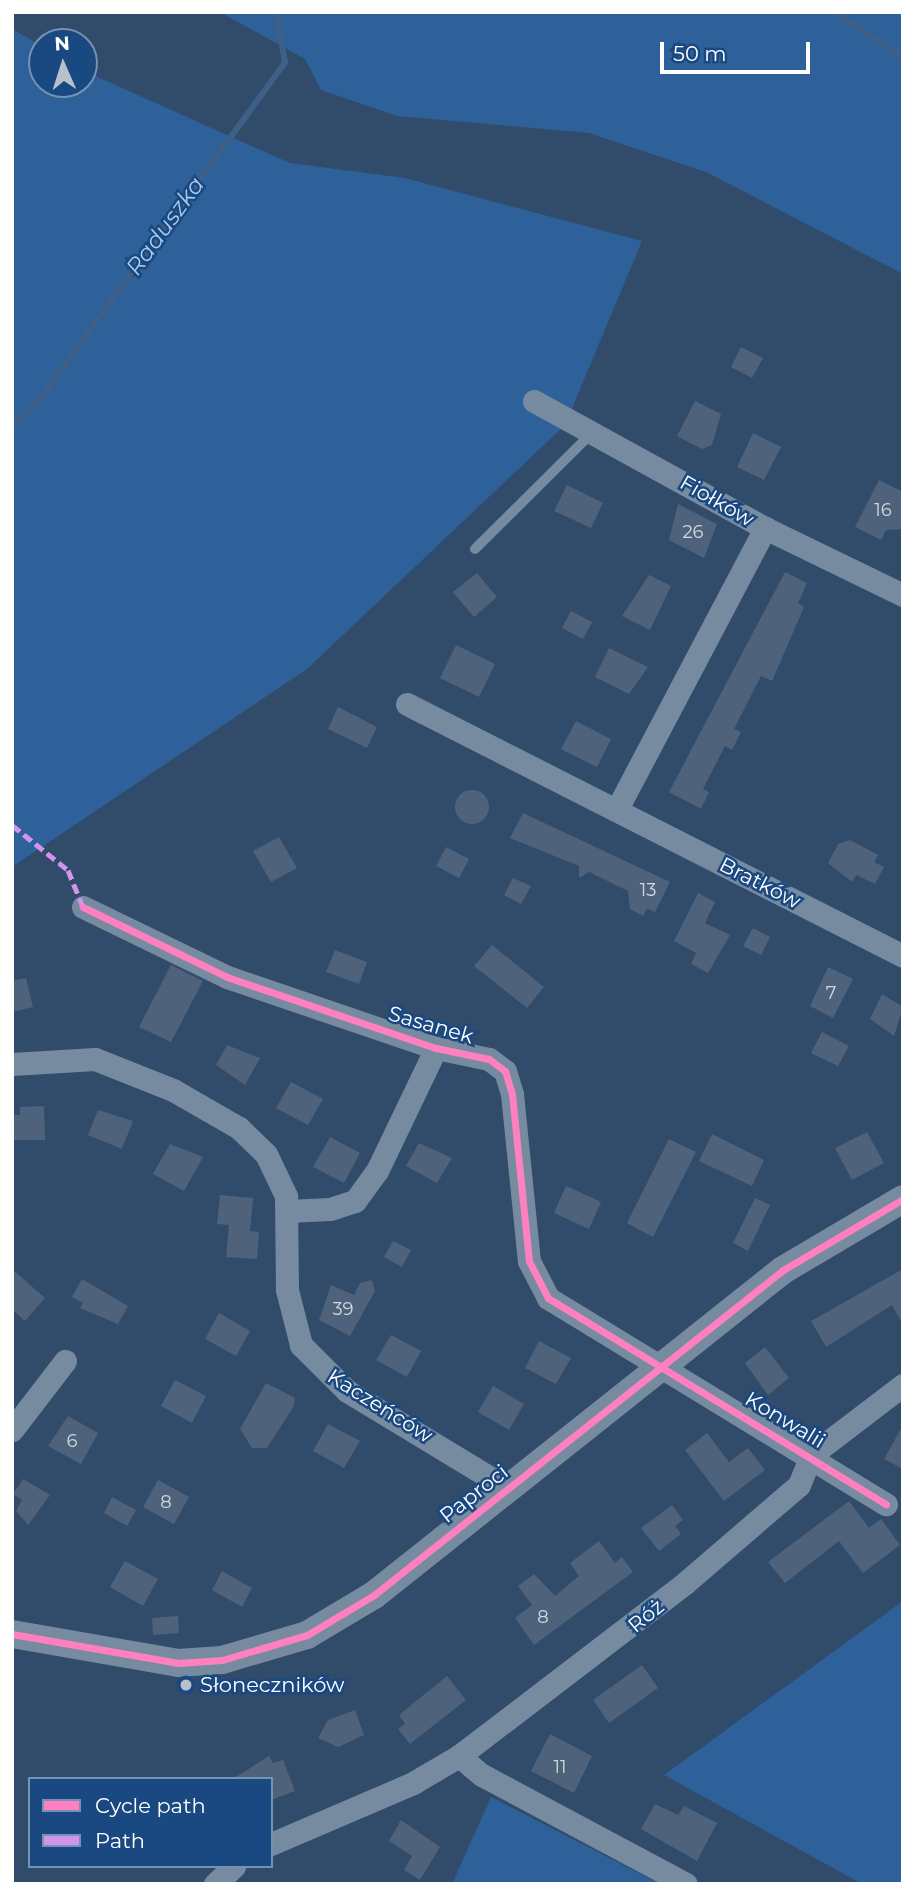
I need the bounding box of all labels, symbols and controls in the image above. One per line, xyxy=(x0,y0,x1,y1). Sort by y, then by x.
north arrow xyxy=(28,28,98,98)
scale bar xyxy=(663,28,814,72)
text: N xyxy=(54,32,70,55)
text: 50 m xyxy=(673,41,727,66)
water label: Raduszka xyxy=(120,171,210,281)
street label: Fiołków xyxy=(675,470,759,532)
house number: 16 xyxy=(874,499,892,521)
house number: 26 xyxy=(682,521,704,543)
street label: Bratków xyxy=(715,852,805,914)
house number: 13 xyxy=(640,879,656,901)
house number: 7 xyxy=(826,982,836,1004)
street label: Sasanek xyxy=(386,1001,476,1049)
house number: 39 xyxy=(332,1298,354,1320)
street label: Kaczeńców xyxy=(323,1364,437,1448)
street label: Konwalii xyxy=(740,1386,830,1454)
house number: 6 xyxy=(67,1430,77,1452)
street label: Paproci xyxy=(435,1459,513,1529)
house number: 8 xyxy=(160,1491,172,1513)
street label: Róż xyxy=(623,1594,669,1638)
house number: 8 xyxy=(537,1606,549,1628)
place label: Słoneczników xyxy=(200,1672,344,1698)
marker: Słoneczników xyxy=(178,1677,194,1693)
house number: 11 xyxy=(554,1756,566,1778)
legend xyxy=(28,1777,273,1868)
text: Cycle path xyxy=(95,1793,206,1818)
text: Path xyxy=(95,1828,145,1853)

